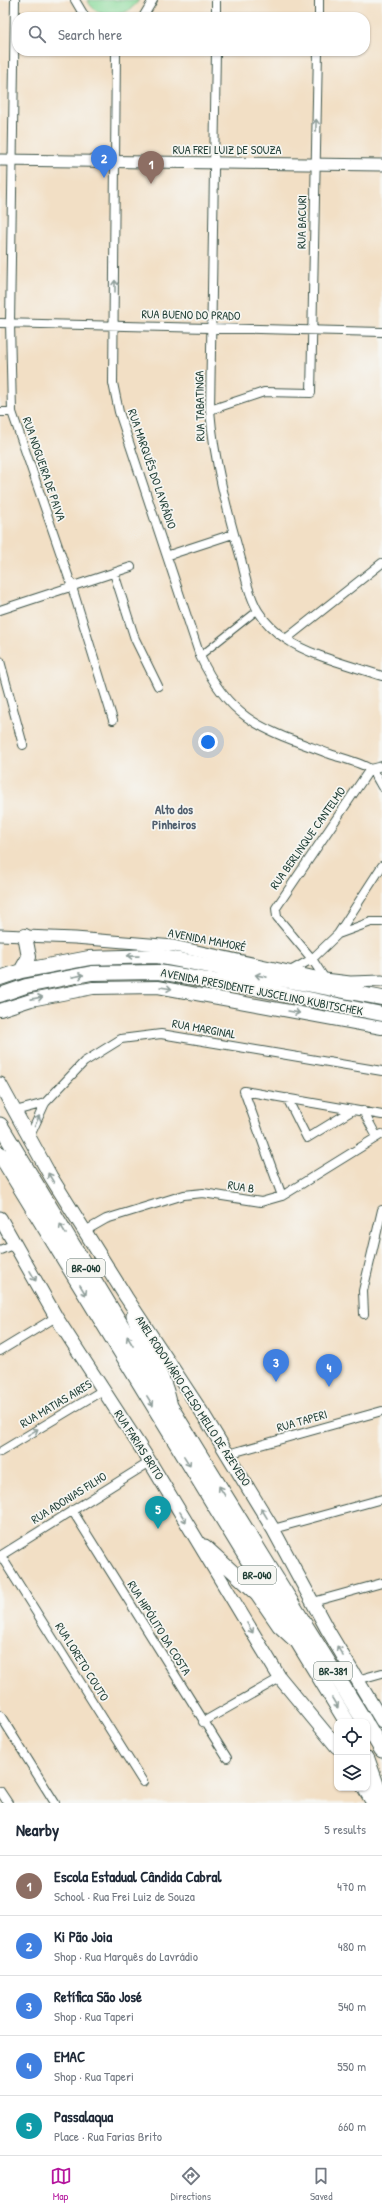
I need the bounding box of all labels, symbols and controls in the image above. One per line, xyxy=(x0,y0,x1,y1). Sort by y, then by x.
search box xyxy=(12,12,370,56)
icon: search xyxy=(26,23,48,45)
text: Search here xyxy=(58,24,122,45)
one-way arrow xyxy=(312,119,320,132)
street label: RUA FREI LUIZ DE SOUZA xyxy=(173,141,281,158)
pin: 2 xyxy=(91,145,117,178)
pin: 1 xyxy=(138,151,164,184)
street label: RUA BACURI xyxy=(293,195,310,249)
one-way arrow xyxy=(111,280,119,293)
street label: RUA BUENO DO PRADO xyxy=(141,305,241,324)
street label: RUA TABATINGA xyxy=(190,370,209,441)
street label: RUA MARQUÊS DO LAVRÁDIO xyxy=(124,407,181,531)
street label: RUA NOGUEIRA DE PAIVA xyxy=(19,414,70,523)
your location xyxy=(198,732,218,752)
street label: RUA BERLINQUE CANTELMO xyxy=(266,783,350,892)
district label: Alto dos Pinheiros xyxy=(152,800,196,833)
street label: AVENIDA MAMORÉ xyxy=(167,924,248,956)
one-way arrow xyxy=(127,952,140,960)
street label: AVENIDA PRESIDENTE JUSCELINO KUBITSCHEK xyxy=(160,964,365,1020)
one-way arrow xyxy=(72,971,85,979)
one-way arrow xyxy=(255,971,268,979)
one-way arrow xyxy=(159,984,172,992)
one-way arrow xyxy=(30,994,43,1002)
one-way arrow xyxy=(287,1008,300,1016)
street label: RUA MARGINAL xyxy=(171,1015,238,1043)
one-way arrow xyxy=(34,1115,41,1127)
one-way arrow xyxy=(47,1172,55,1184)
street label: RUA B xyxy=(227,1176,256,1197)
one-way arrow xyxy=(58,1223,66,1235)
road number: BR-040 xyxy=(67,1259,105,1277)
one-way arrow xyxy=(29,1270,37,1282)
one-way arrow xyxy=(79,1284,87,1296)
street label: ANEL RODOVIÁRIO CELSO MELLO DE AZEVEDO xyxy=(132,1312,255,1489)
one-way arrow xyxy=(126,1336,134,1347)
pin: 3 xyxy=(263,1349,289,1382)
pin: 4 xyxy=(316,1354,342,1387)
street label: RUA MATIAS AIRES xyxy=(17,1375,95,1432)
one-way arrow xyxy=(147,1395,155,1407)
street label: RUA TAPERI xyxy=(275,1405,329,1436)
street label: RUA FARIAS BRITO xyxy=(110,1407,169,1483)
one-way arrow xyxy=(27,1427,39,1435)
one-way arrow xyxy=(184,1455,192,1467)
street label: RUA ADONIAS FILHO xyxy=(28,1467,110,1528)
one-way arrow xyxy=(218,1486,226,1497)
pin: 5 xyxy=(145,1496,171,1529)
one-way arrow xyxy=(259,1507,267,1519)
one-way arrow xyxy=(180,1511,188,1523)
road number: BR-040 xyxy=(238,1566,276,1584)
street label: RUA HIPÓLITO DA COSTA xyxy=(123,1577,195,1678)
street label: RUA LORETO COUTO xyxy=(51,1619,114,1705)
one-way arrow xyxy=(246,1622,254,1633)
one-way arrow xyxy=(336,1646,344,1657)
road number: BR-381 xyxy=(314,1662,352,1680)
one-way arrow xyxy=(332,1697,340,1709)
map controls xyxy=(334,1719,370,1791)
button: locate xyxy=(334,1719,370,1755)
button: layers xyxy=(334,1755,370,1791)
text: Nearby xyxy=(16,1818,59,1841)
text: 5 results xyxy=(324,1820,366,1838)
text: Escola Estadual Cândida Cabral xyxy=(54,1866,221,1887)
text: 1 xyxy=(27,1877,31,1895)
text: 470 m xyxy=(337,1877,366,1895)
text: School · Rua Frei Luiz de Souza xyxy=(54,1887,195,1905)
text: Ki Pão Joia xyxy=(54,1926,112,1947)
text: 2 xyxy=(26,1937,32,1955)
text: 480 m xyxy=(338,1937,366,1955)
text: Shop · Rua Marquês do Lavrádio xyxy=(54,1947,198,1965)
text: Retífica São José xyxy=(54,1986,142,2007)
text: 3 xyxy=(26,1997,32,2015)
text: 540 m xyxy=(338,1997,366,2015)
text: Shop · Rua Taperi xyxy=(54,2007,134,2025)
text: EMAC xyxy=(54,2046,85,2067)
text: 4 xyxy=(27,2057,31,2075)
text: 550 m xyxy=(337,2057,366,2075)
text: Shop · Rua Taperi xyxy=(54,2067,134,2085)
text: Passalaqua xyxy=(54,2106,113,2127)
text: 5 xyxy=(26,2117,32,2135)
text: 660 m xyxy=(338,2117,366,2135)
text: Place · Rua Farias Brito xyxy=(54,2127,162,2145)
tab: Map xyxy=(50,2165,72,2203)
tab: Directions xyxy=(171,2165,211,2203)
tab: Saved xyxy=(310,2165,332,2203)

